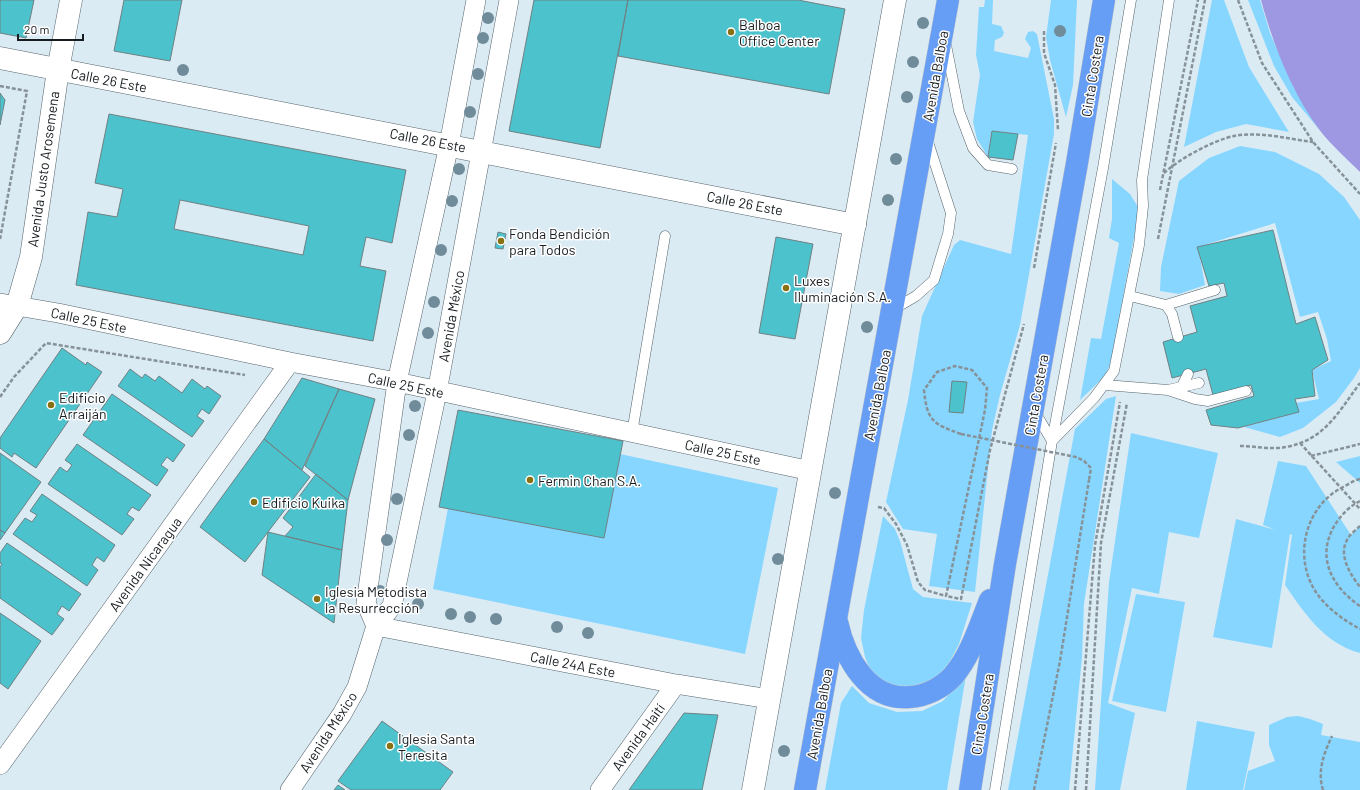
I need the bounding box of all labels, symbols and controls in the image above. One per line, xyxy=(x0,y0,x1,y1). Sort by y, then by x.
scale bar xyxy=(18,16,83,42)
place label: Balboa Office Center xyxy=(739,16,819,49)
text: 20 m xyxy=(24,22,50,36)
marker: Balboa Office Center xyxy=(726,27,736,37)
street label: Avenida Balboa xyxy=(919,29,951,123)
street label: Cinta Costera xyxy=(1077,34,1107,118)
street label: Calle 26 Este xyxy=(69,64,149,96)
street label: Avenida Justo Arosemena xyxy=(24,90,62,248)
street label: Calle 26 Este xyxy=(388,124,468,156)
street label: Calle 26 Este xyxy=(705,187,785,219)
place label: Fonda Bendición para Todos xyxy=(509,225,610,258)
marker: Fonda Bendición para Todos xyxy=(496,236,506,246)
street label: Avenida México xyxy=(435,269,467,363)
place label: Luxes Iluminación S.A. xyxy=(794,272,891,305)
marker: Luxes Iluminación S.A. xyxy=(781,283,791,293)
street label: Calle 25 Este xyxy=(49,304,129,336)
street label: Avenida Balboa xyxy=(860,348,894,442)
street label: Cinta Costera xyxy=(1021,353,1051,437)
street label: Calle 25 Este xyxy=(366,369,446,401)
place label: Edificio Arraiján xyxy=(59,389,107,422)
marker: Edificio Arraiján xyxy=(46,400,56,410)
street label: Calle 25 Este xyxy=(683,436,763,468)
place label: Fermin Chan S.A. xyxy=(538,472,641,489)
marker: Fermin Chan S.A. xyxy=(525,475,535,485)
place label: Edificio Kuika xyxy=(262,494,345,511)
marker: Edificio Kuika xyxy=(249,497,259,507)
street label: Avenida Nicaragua xyxy=(105,513,185,615)
place label: Iglesia Metodista la Resurrección xyxy=(325,583,427,616)
marker: Iglesia Metodista la Resurrección xyxy=(312,594,322,604)
street label: Calle 24A Este xyxy=(529,647,617,681)
street label: Avenida Balboa xyxy=(803,667,835,761)
street label: Cinta Costera xyxy=(967,672,997,756)
street label: Avenida México xyxy=(296,688,360,776)
street label: Avenida Haití xyxy=(608,700,668,774)
place label: Iglesia Santa Teresita xyxy=(398,730,475,763)
marker: Iglesia Santa Teresita xyxy=(385,741,395,751)

